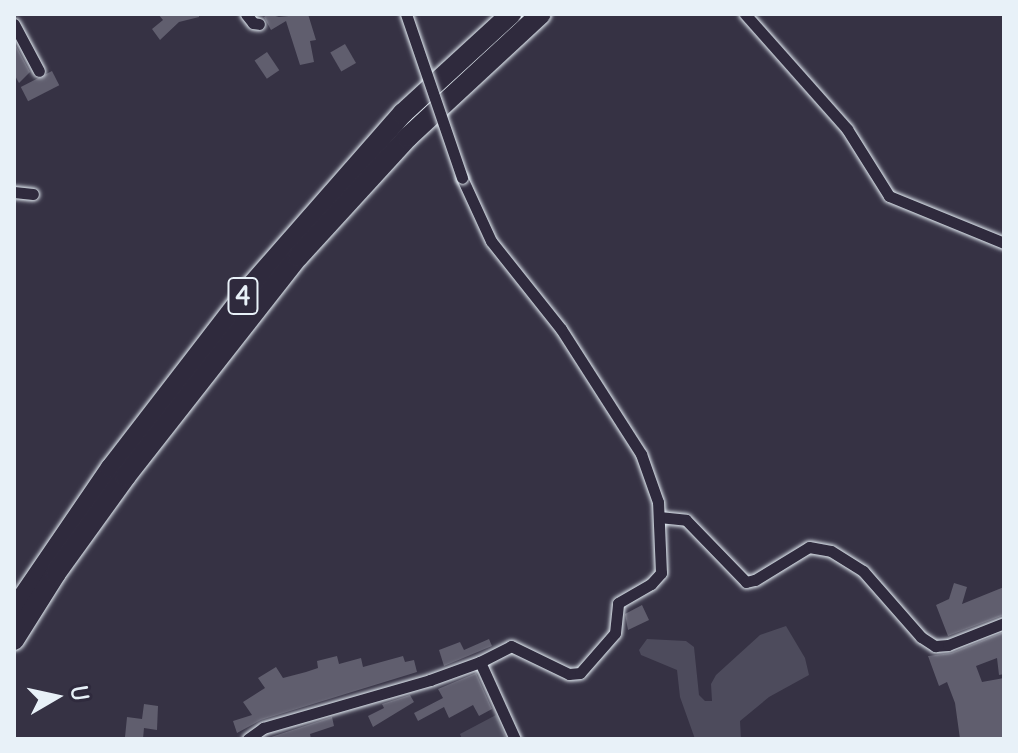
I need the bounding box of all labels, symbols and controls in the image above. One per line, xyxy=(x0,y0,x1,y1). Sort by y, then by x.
road number: 4 xyxy=(227,274,259,318)
north arrow xyxy=(16,657,96,737)
text: U xyxy=(65,684,95,703)

